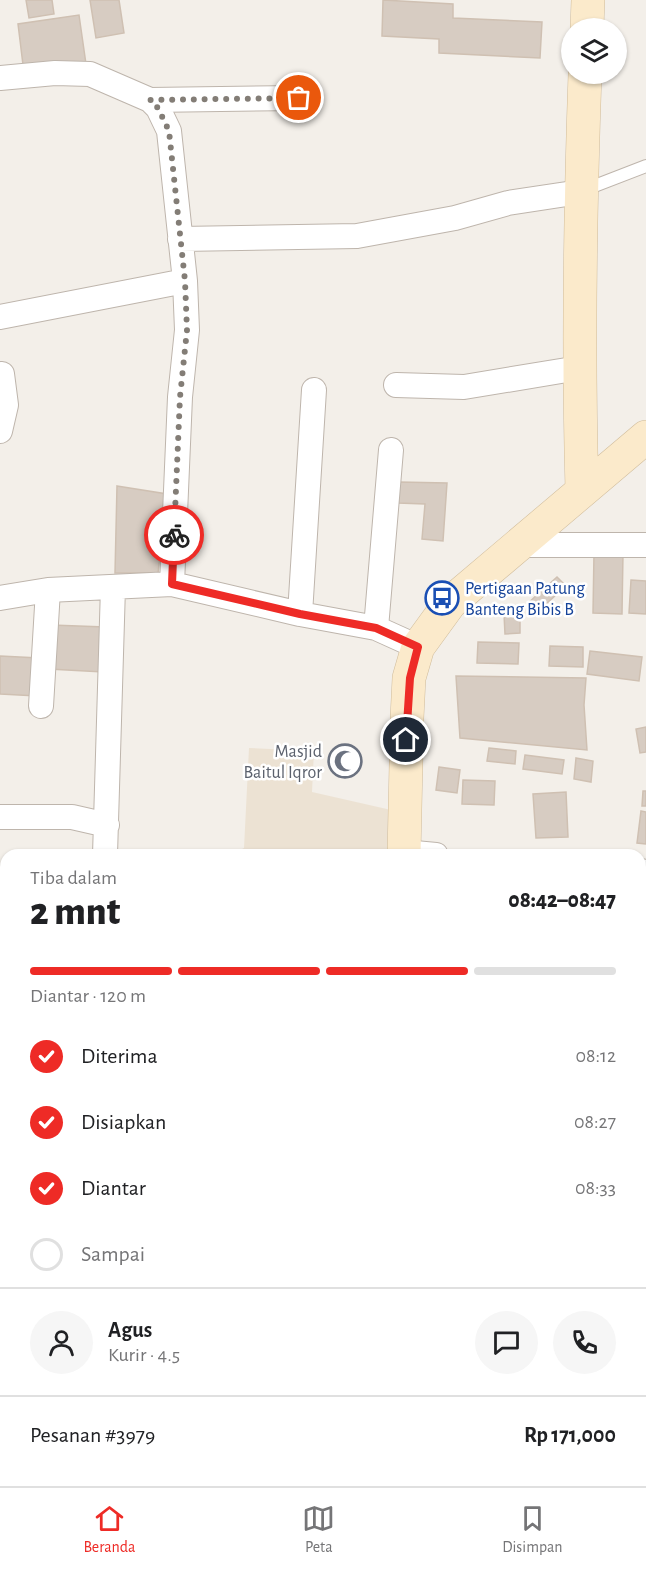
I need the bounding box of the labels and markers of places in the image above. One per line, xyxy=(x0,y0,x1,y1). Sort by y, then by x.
pin xyxy=(273,72,324,123)
bus stop icon: Pertigaan Patung Banteng Bibis B xyxy=(424,580,460,616)
place label: Pertigaan Patung Banteng Bibis B xyxy=(465,580,585,619)
pin xyxy=(380,714,431,765)
place label: Masjid Baitul Iqror xyxy=(243,743,322,782)
mosque icon: Masjid Baitul Iqror xyxy=(327,743,363,779)

